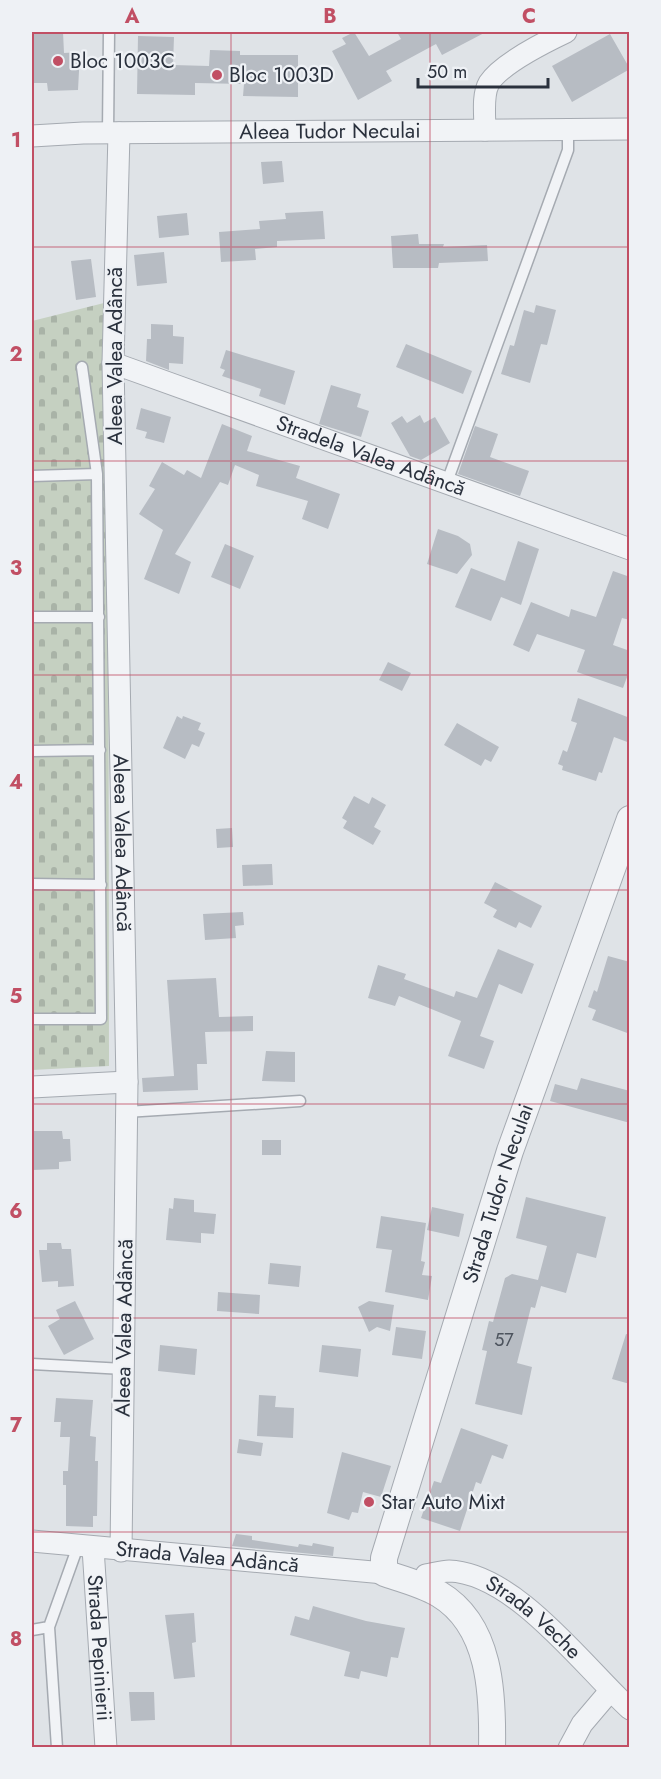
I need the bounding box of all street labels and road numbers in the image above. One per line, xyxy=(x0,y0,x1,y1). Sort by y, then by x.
street label: Aleea Tudor Neculai xyxy=(239,116,421,147)
street label: Aleea Valea Adâncă xyxy=(100,267,130,445)
street label: Stradela Valea Adâncă xyxy=(272,408,470,504)
street label: Aleea Valea Adâncă xyxy=(106,754,139,932)
street label: Strada Tudor Neculai xyxy=(455,1099,541,1287)
street label: Aleea Valea Adâncă xyxy=(107,1239,141,1417)
street label: Strada Valea Adâncă xyxy=(115,1534,300,1580)
street label: Strada Veche xyxy=(480,1568,589,1666)
street label: Strada Pepinierii xyxy=(80,1574,119,1722)

